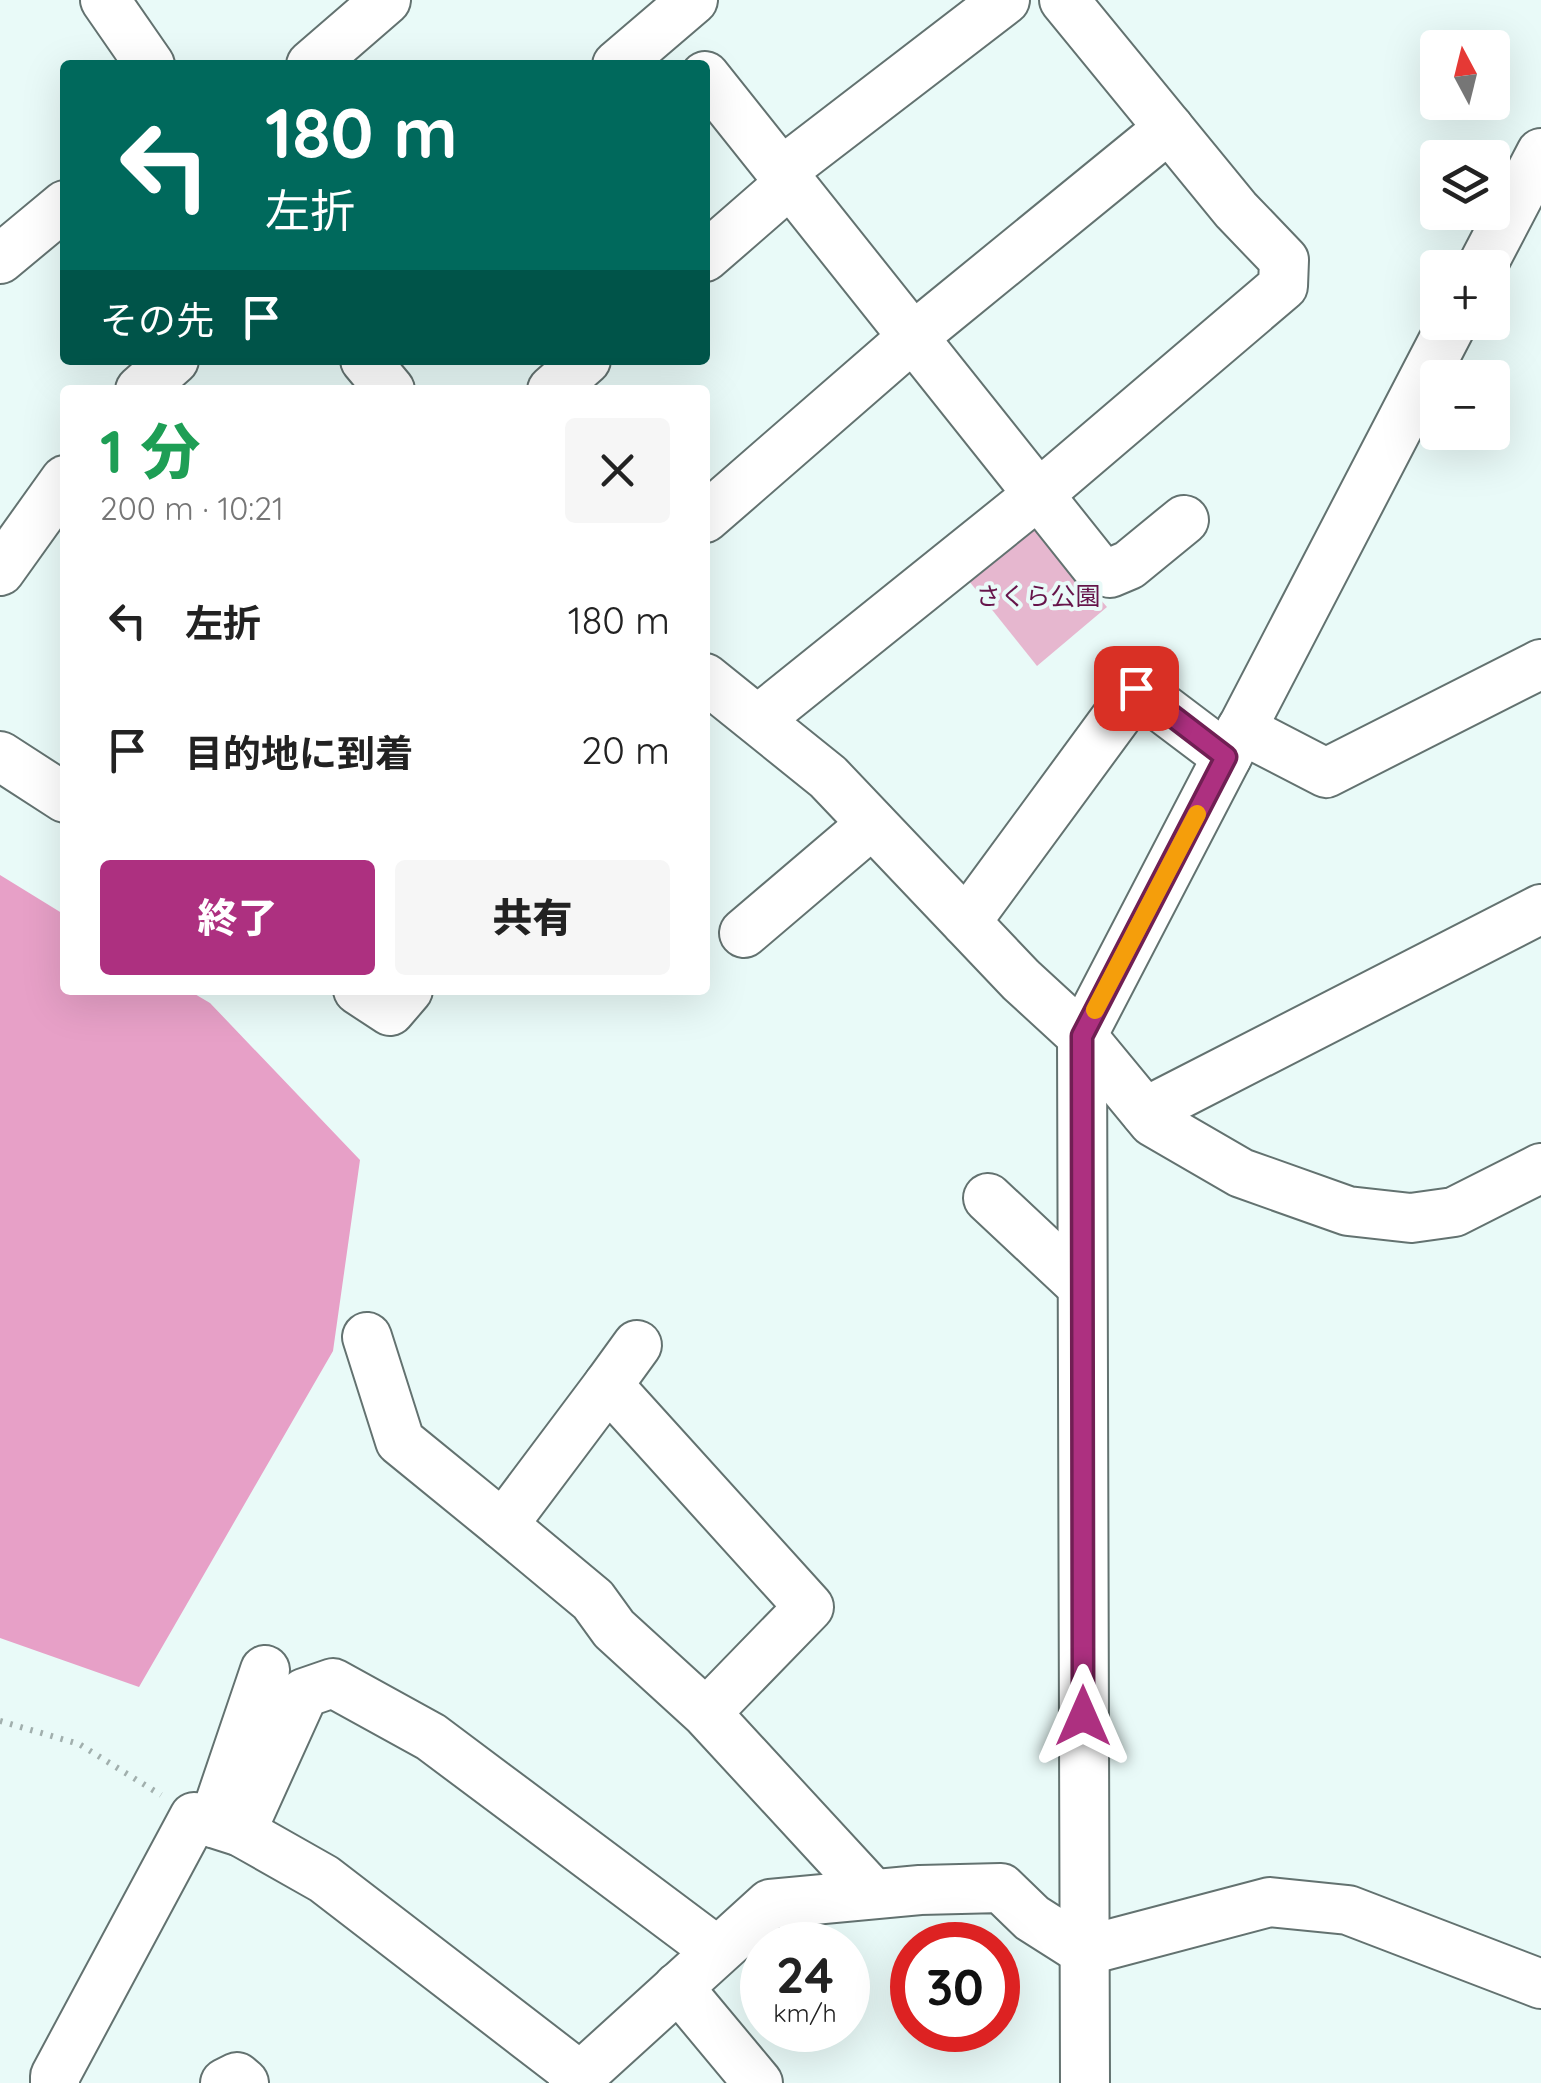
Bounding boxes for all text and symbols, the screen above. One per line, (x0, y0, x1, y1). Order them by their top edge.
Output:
north arrow (1420, 30, 1510, 120)
map controls (1420, 30, 1510, 450)
text: 180 m (265, 88, 458, 176)
icon: left (100, 100, 230, 230)
button: layers (1420, 140, 1510, 230)
text: 左折 (265, 182, 355, 238)
button: + (1420, 250, 1510, 340)
icon: arrive (234, 290, 289, 345)
text: その先 (100, 296, 214, 344)
button: − (1420, 360, 1510, 450)
text: 1 分 (100, 413, 200, 488)
button: close (565, 418, 670, 523)
text: 200 m · 10:21 (100, 488, 284, 528)
park label: さくら公園 (975, 580, 1101, 611)
icon: left (100, 593, 155, 648)
text: 180 m (568, 596, 670, 644)
text: 左折 (185, 599, 261, 647)
pin (1094, 646, 1179, 731)
icon: arrive (1109, 661, 1164, 716)
icon: arrive (100, 723, 155, 778)
text: 20 m (581, 726, 670, 774)
text: 目的地に到着 (185, 729, 413, 777)
button: 終了 (100, 860, 375, 975)
button: 共有 (395, 860, 670, 975)
position arrow (1031, 1664, 1135, 1768)
speed limit sign: 30 (890, 1922, 1020, 2052)
text: 24 (776, 1943, 834, 2006)
text: km/h (773, 1997, 837, 2028)

